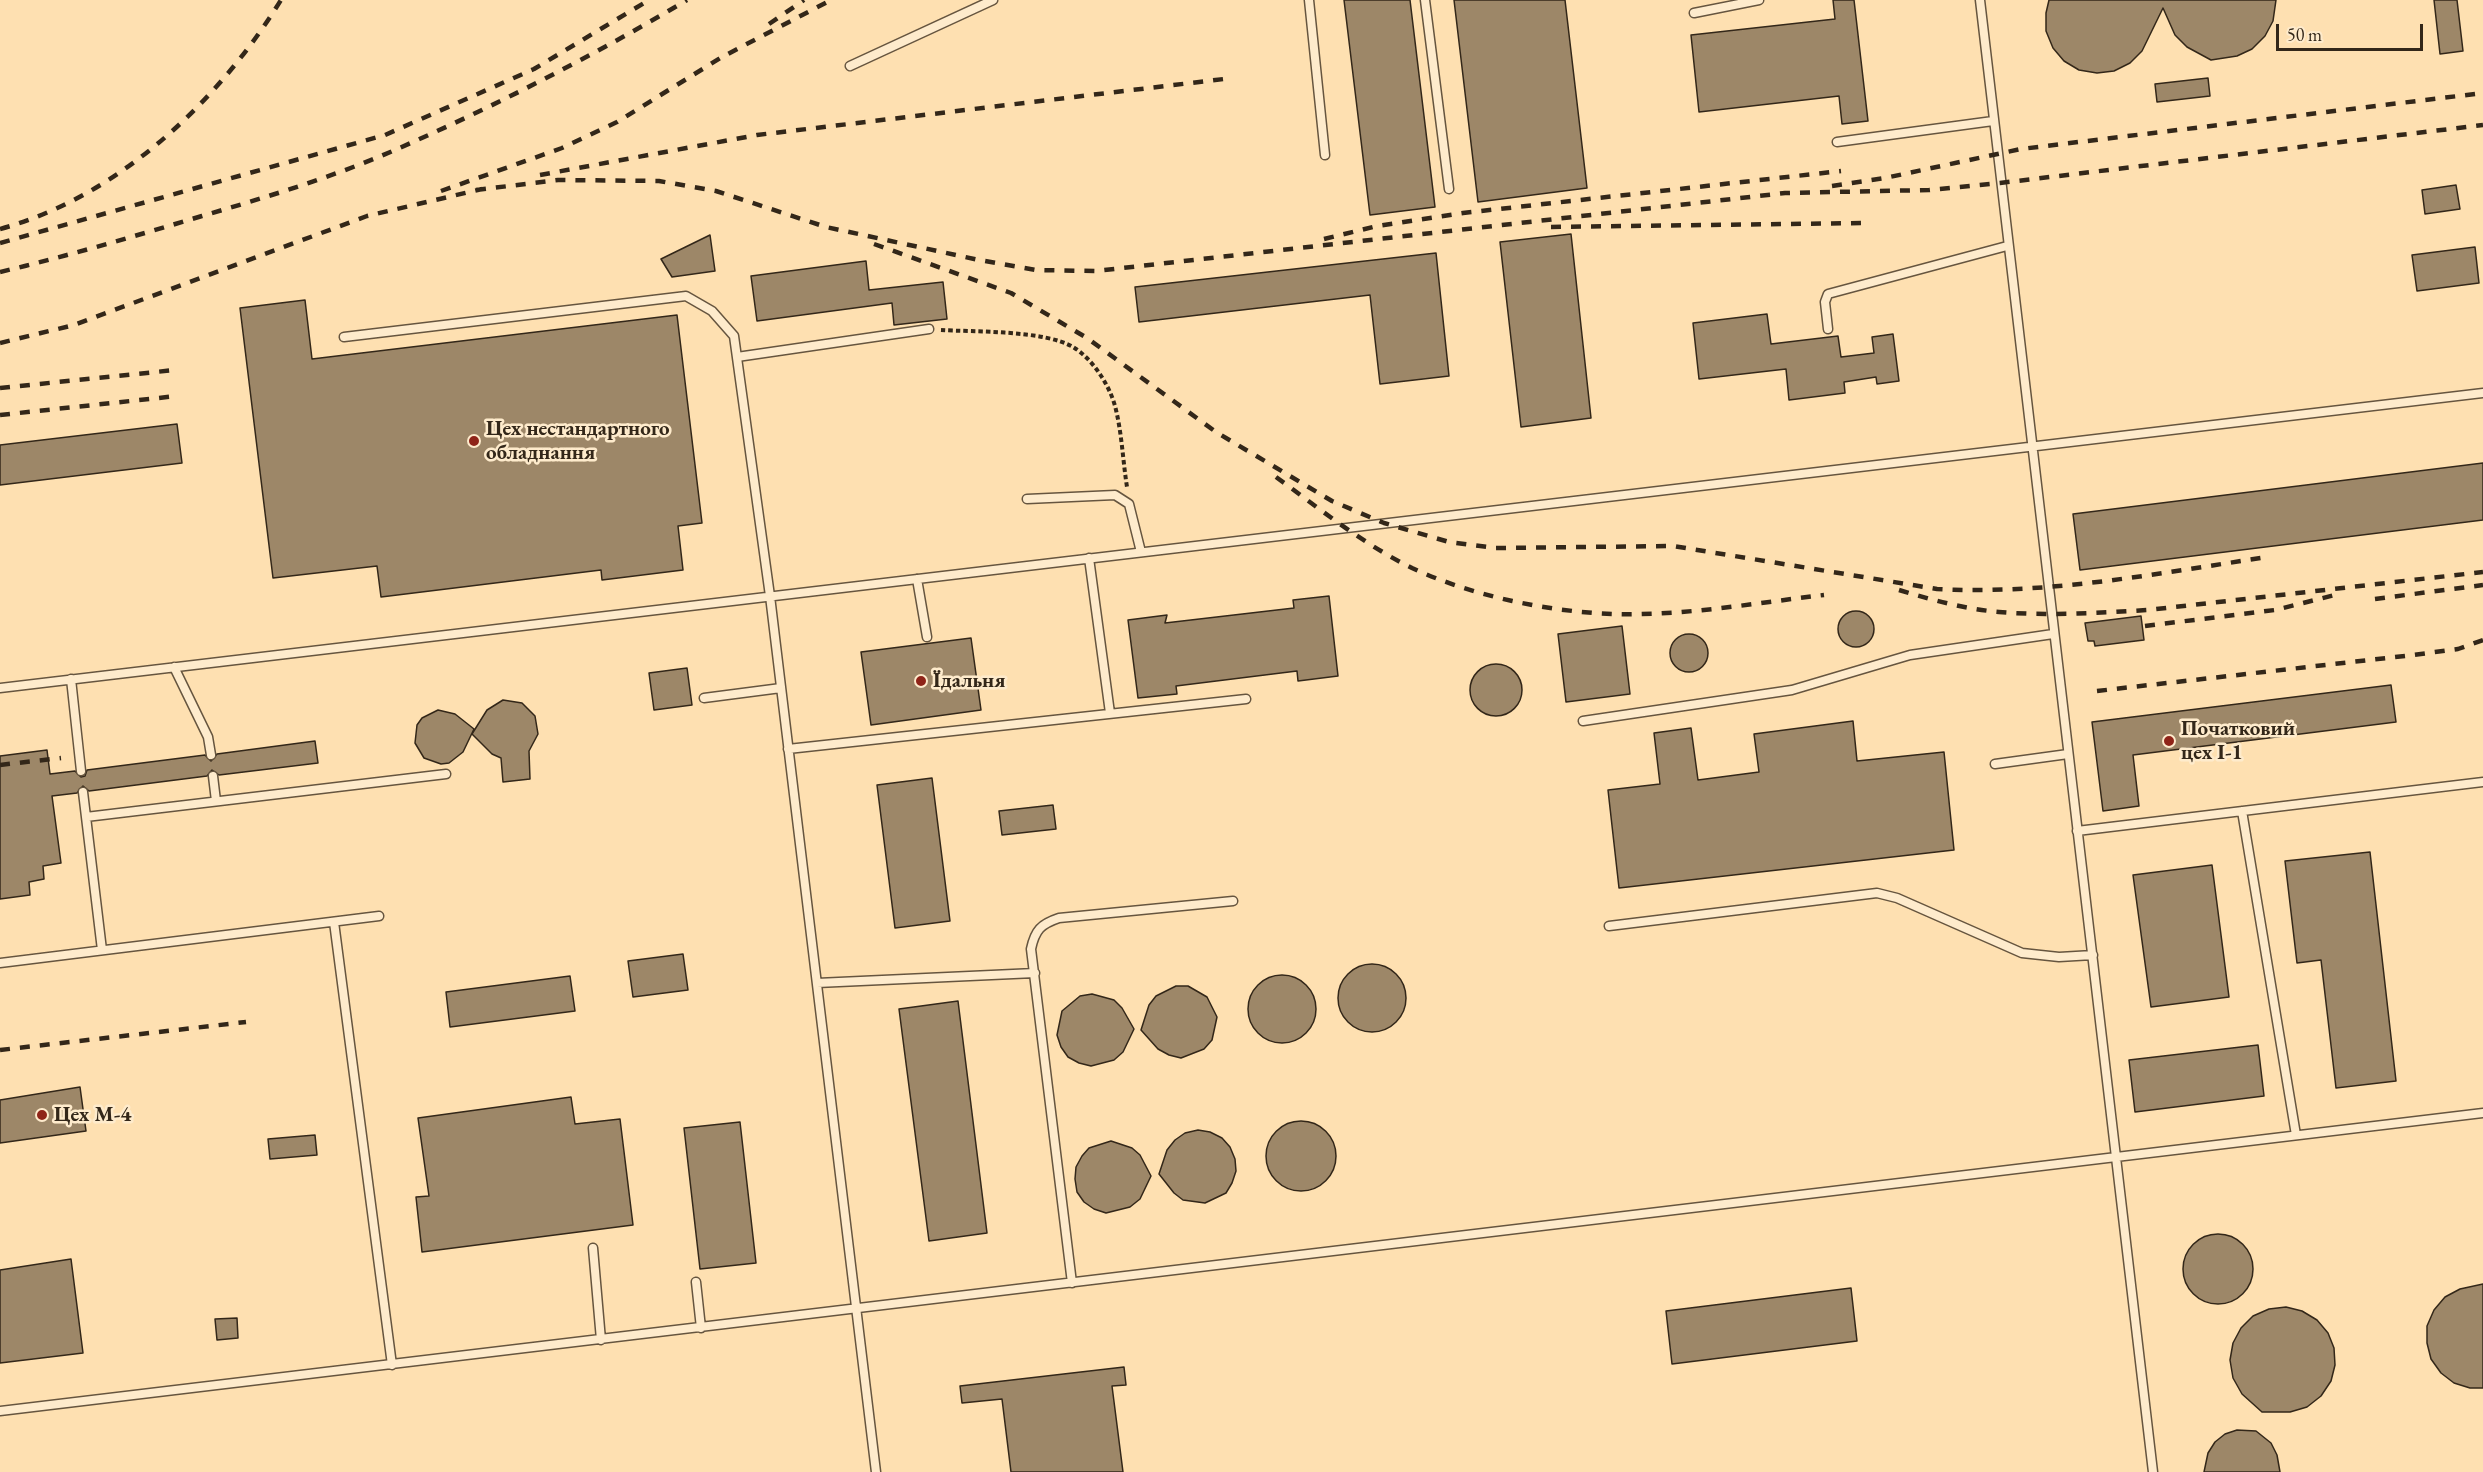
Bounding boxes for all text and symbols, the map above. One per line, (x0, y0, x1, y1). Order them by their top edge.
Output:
scale bar (2279, 12, 2426, 50)
text: 50 m (2287, 23, 2322, 46)
place label: Цех нестандартного обладнання (486, 416, 670, 466)
marker: Цех нестандартного обладнання (467, 434, 481, 448)
place label: Їдальня (933, 668, 1005, 694)
marker: Їдальня (914, 674, 928, 688)
place label: Початковий цех І-1 (2181, 716, 2295, 766)
marker: Початковий цех І-1 (2162, 734, 2176, 748)
place label: Цех М-4 (54, 1102, 131, 1128)
marker: Цех М-4 (35, 1108, 49, 1122)

